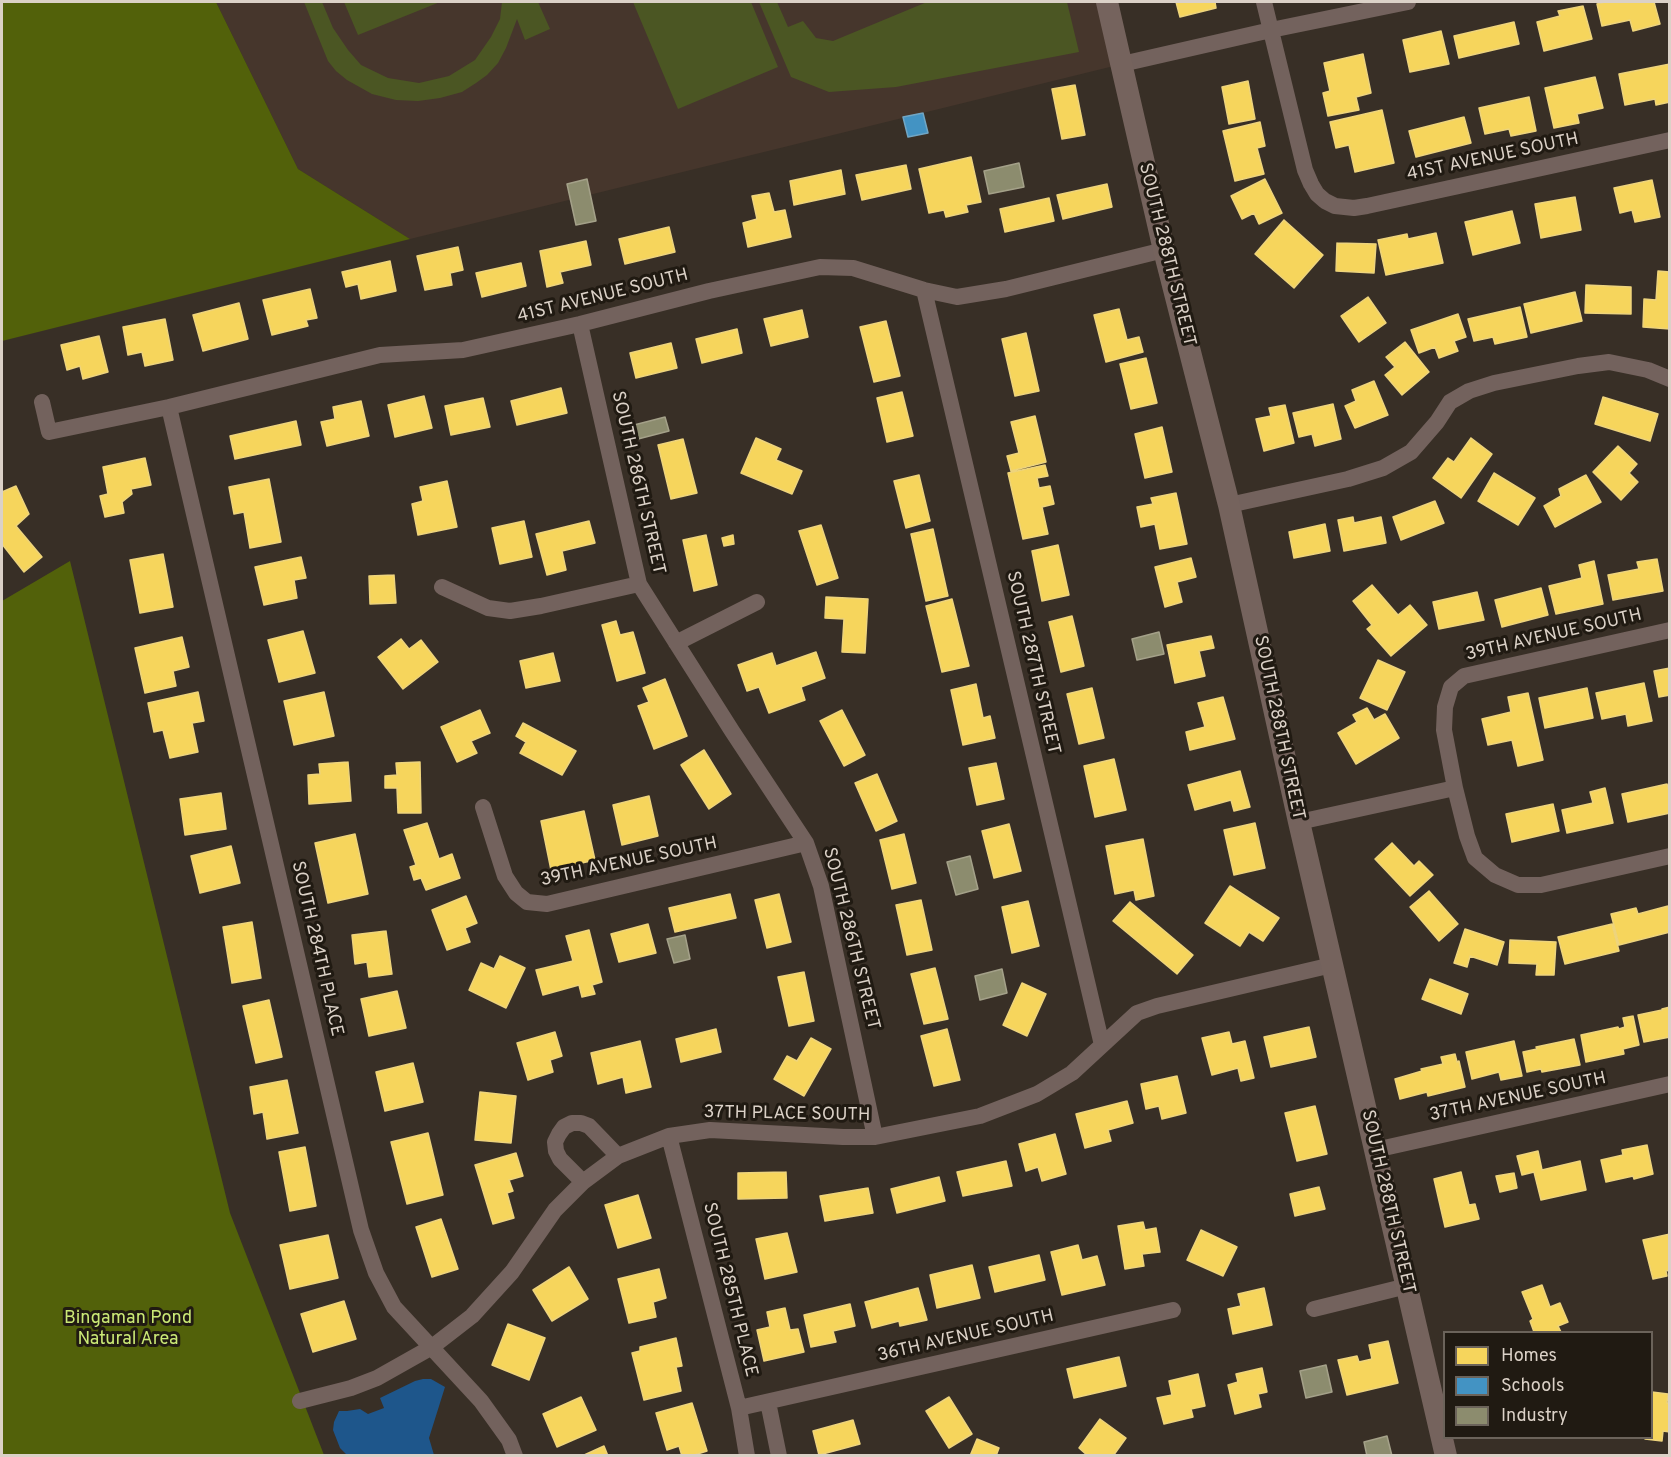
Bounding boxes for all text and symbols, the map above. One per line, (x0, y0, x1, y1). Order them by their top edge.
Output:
street label: 41ST AVENUE SOUTH (1405, 129, 1581, 187)
street label: SOUTH 288TH STREET (1133, 161, 1199, 349)
street label: 41ST AVENUE SOUTH (515, 265, 691, 329)
street label: SOUTH 286TH STREET (605, 389, 669, 577)
street label: SOUTH 287TH STREET (1000, 569, 1064, 757)
street label: 39TH AVENUE SOUTH (1464, 605, 1644, 667)
street label: SOUTH 288TH STREET (1248, 634, 1308, 822)
street label: 39TH AVENUE SOUTH (539, 834, 719, 892)
street label: SOUTH 286TH STREET (817, 845, 883, 1033)
street label: SOUTH 284TH PLACE (285, 859, 347, 1039)
street label: 37TH AVENUE SOUTH (1428, 1069, 1608, 1127)
street label: 37TH PLACE SOUTH (703, 1103, 871, 1127)
street label: SOUTH 288TH STREET (1355, 1108, 1419, 1296)
street label: SOUTH 285TH PLACE (697, 1200, 761, 1380)
street label: 36TH AVENUE SOUTH (876, 1306, 1056, 1368)
park label: Bingaman Pond Natural Area (64, 1308, 192, 1350)
legend (1443, 1331, 1653, 1439)
text: Homes (1501, 1345, 1557, 1368)
text: Schools (1501, 1375, 1564, 1398)
text: Industry (1501, 1405, 1568, 1428)

